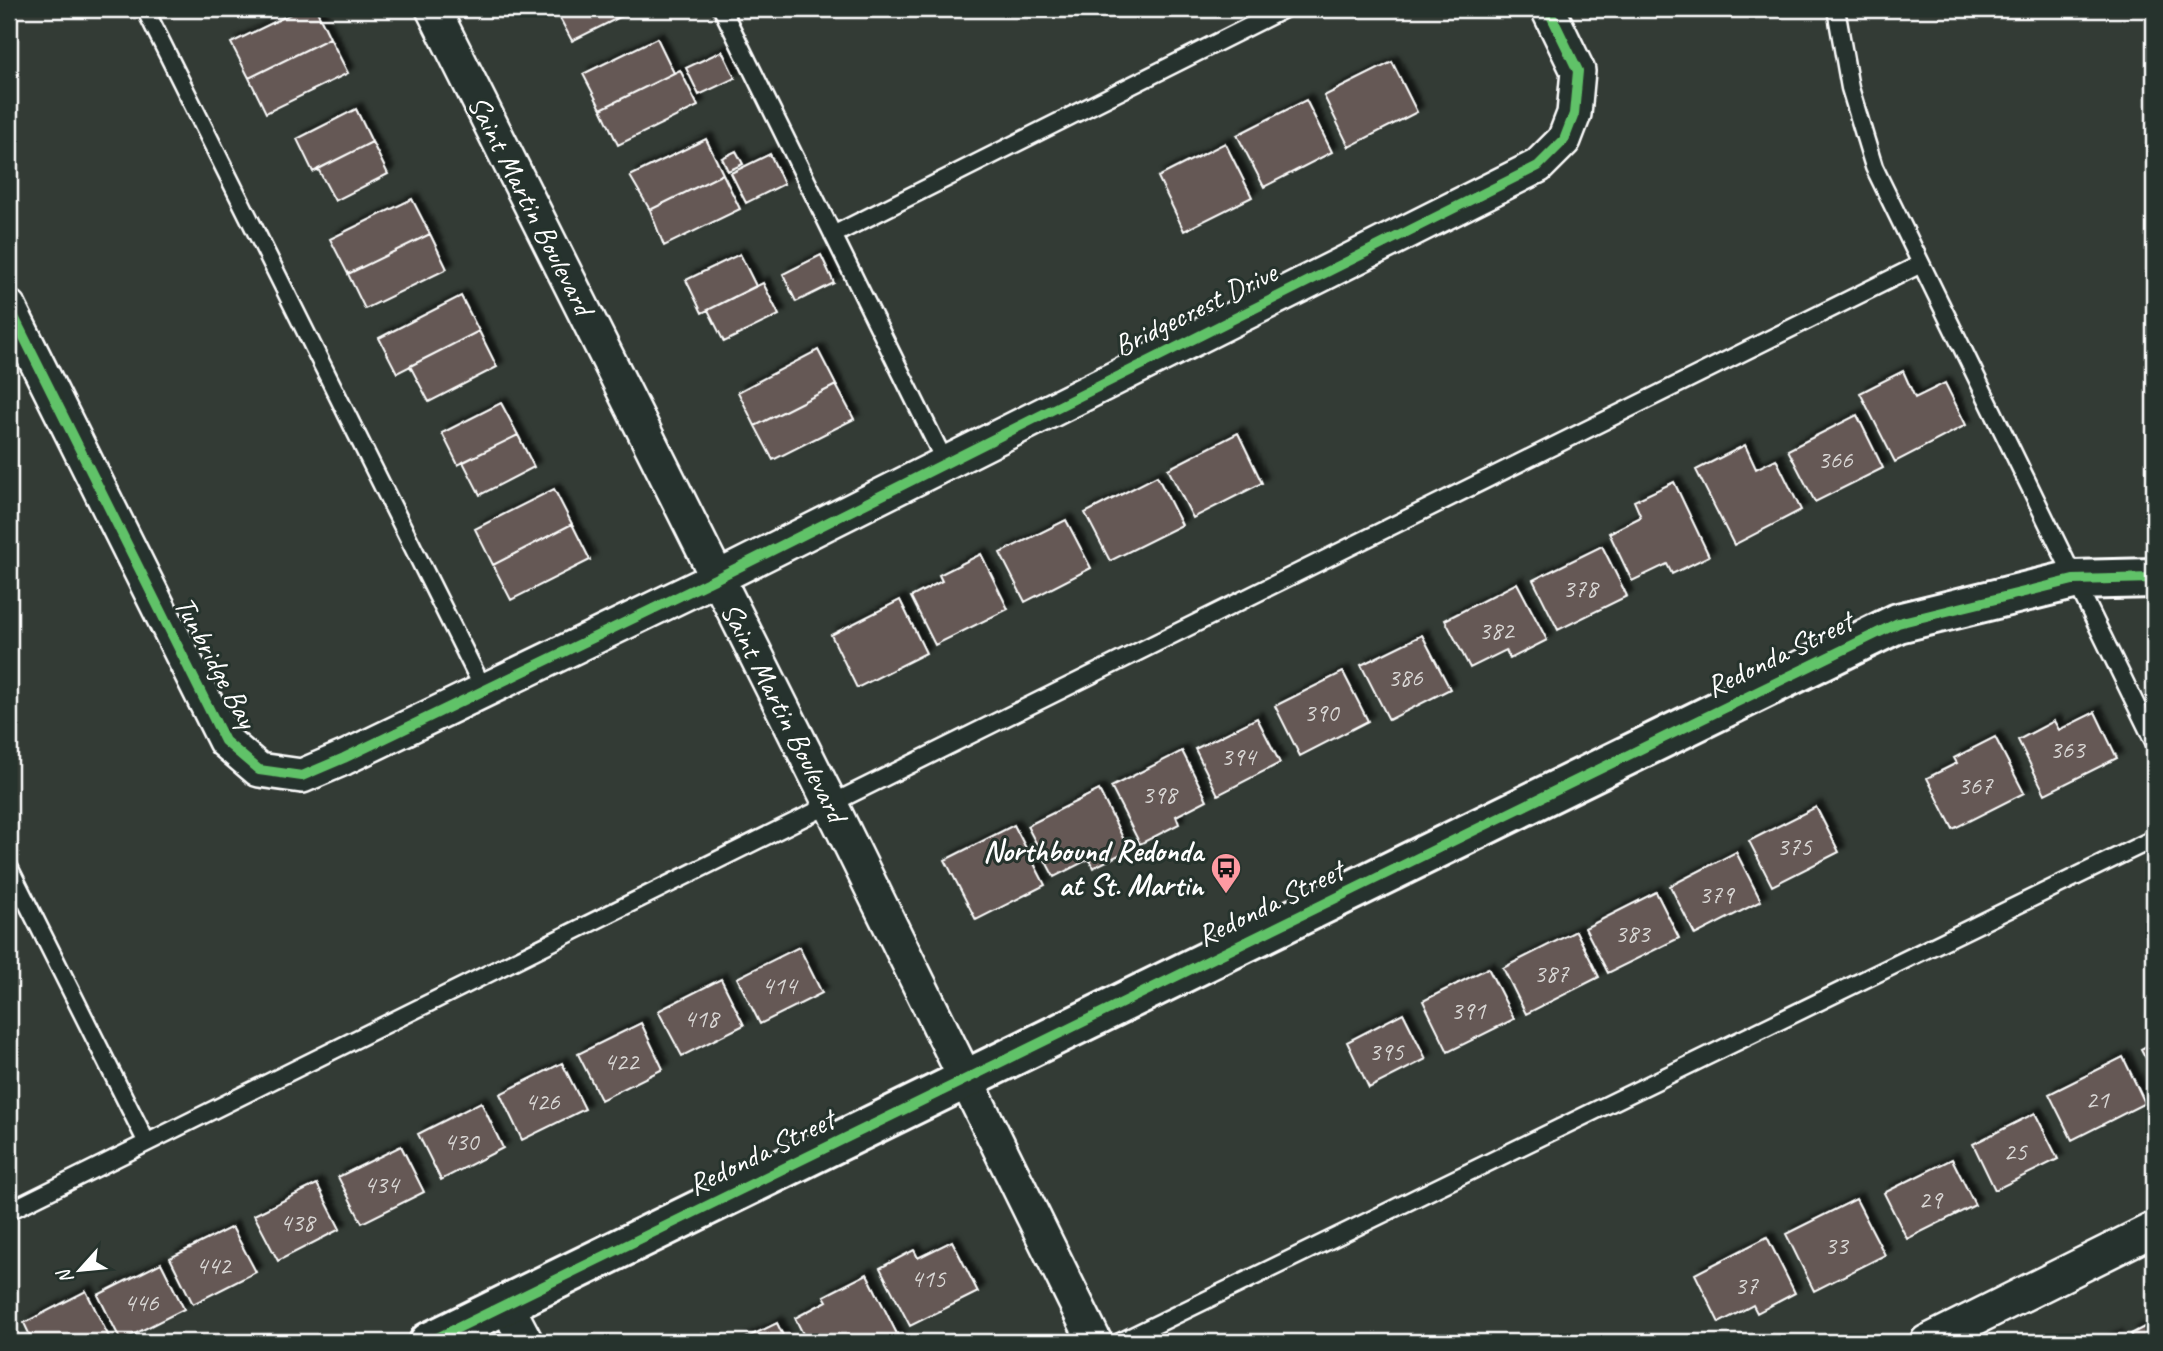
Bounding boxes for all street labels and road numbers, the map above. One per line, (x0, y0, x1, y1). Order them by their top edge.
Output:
street label: Saint Martin Boulevard (459, 89, 605, 325)
street label: Bridgecrest Drive (1107, 252, 1285, 365)
street label: Tunbridge Bay (166, 590, 268, 737)
street label: Saint Martin Boulevard (712, 596, 858, 832)
street label: Redonda Street (1700, 600, 1862, 706)
street label: Redonda Street (1191, 849, 1353, 955)
street label: Redonda Street (682, 1098, 844, 1204)

